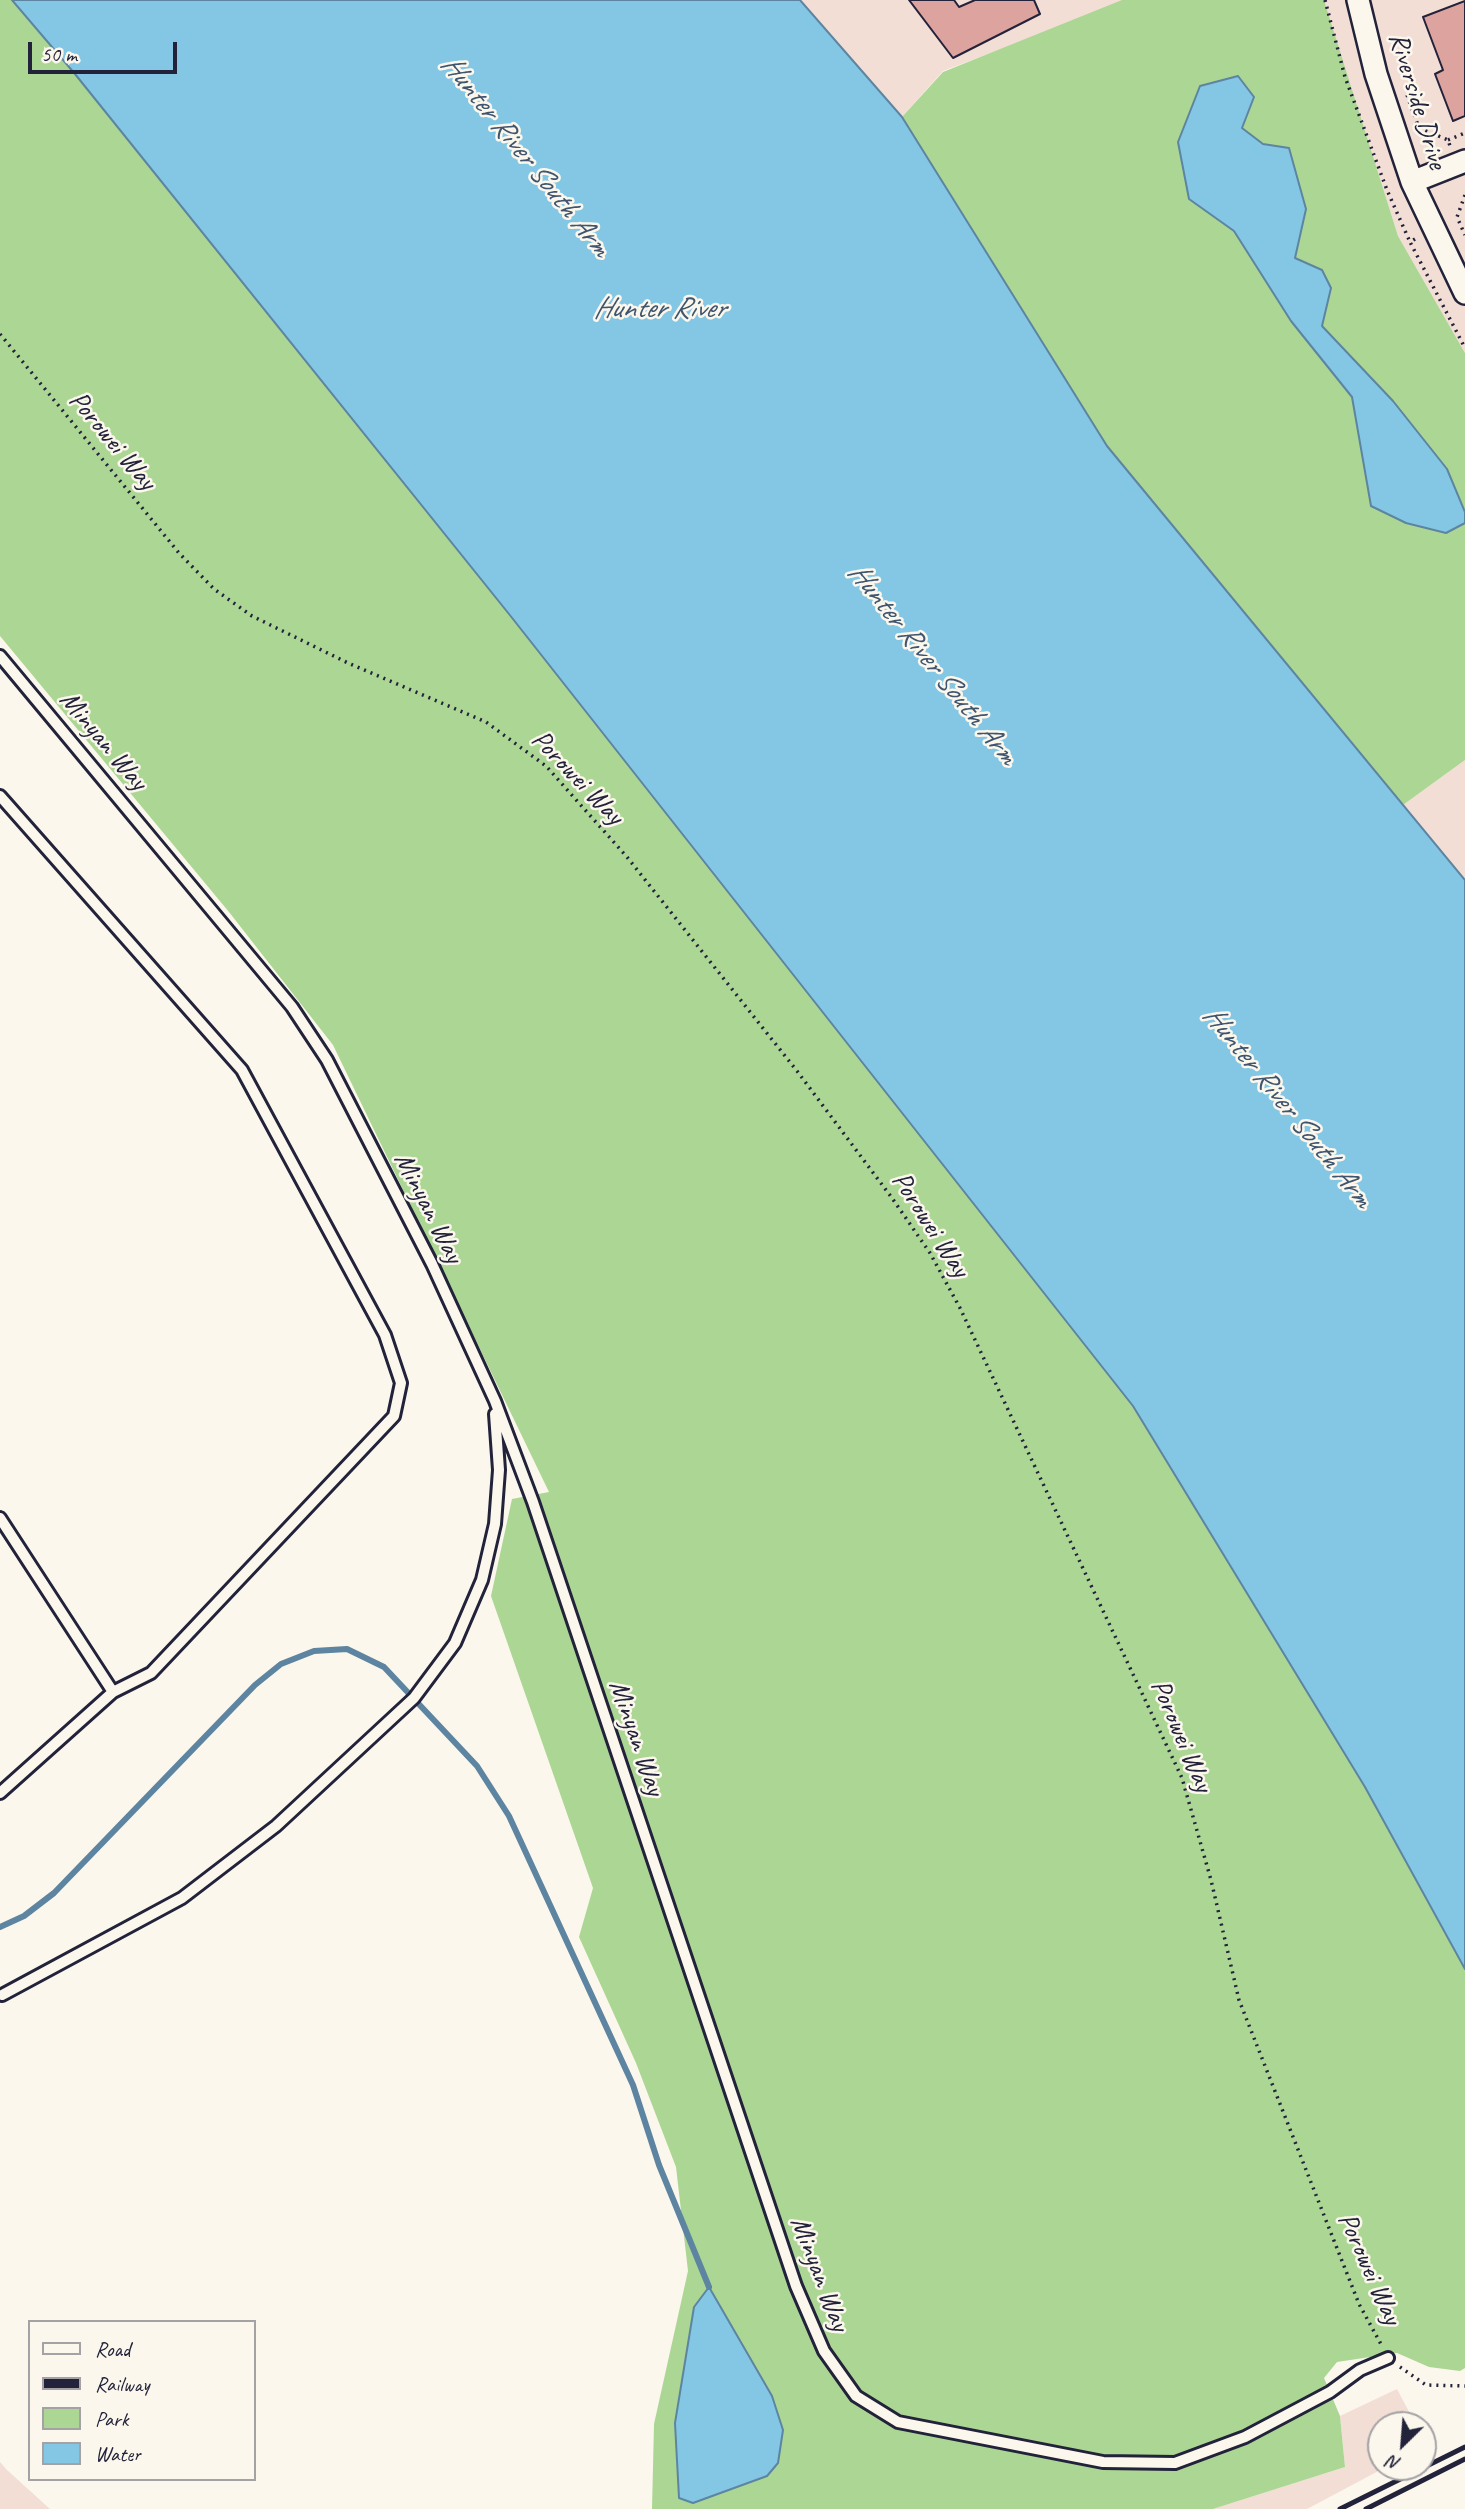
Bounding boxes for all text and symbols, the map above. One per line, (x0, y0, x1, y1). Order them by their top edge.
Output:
scale bar (32, 28, 180, 72)
street label: Riverside Drive (1380, 29, 1454, 173)
text: 50 m (41, 41, 77, 67)
water label: Hunter River South Arm (432, 48, 618, 264)
water label: Hunter River (593, 291, 725, 327)
street label: Porowei Way (61, 385, 163, 497)
water label: Hunter River South Arm (839, 556, 1025, 772)
street label: Minyan Way (52, 684, 154, 798)
street label: Porowei Way (524, 724, 630, 832)
water label: Hunter River South Arm (1194, 999, 1380, 1215)
street label: Minyan Way (386, 1147, 470, 1269)
street label: Porowei Way (884, 1166, 976, 1284)
street label: Porowei Way (1142, 1675, 1220, 1797)
street label: Minyan Way (601, 1676, 671, 1800)
street label: Porowei Way (1329, 2208, 1409, 2330)
street label: Minyan Way (782, 2212, 856, 2336)
legend (28, 2320, 256, 2481)
text: Road (95, 2336, 130, 2362)
text: Railway (95, 2371, 149, 2397)
text: Park (95, 2406, 128, 2432)
north arrow (1367, 2411, 1437, 2481)
text: Water (95, 2441, 141, 2467)
text: N (1384, 2450, 1404, 2477)

